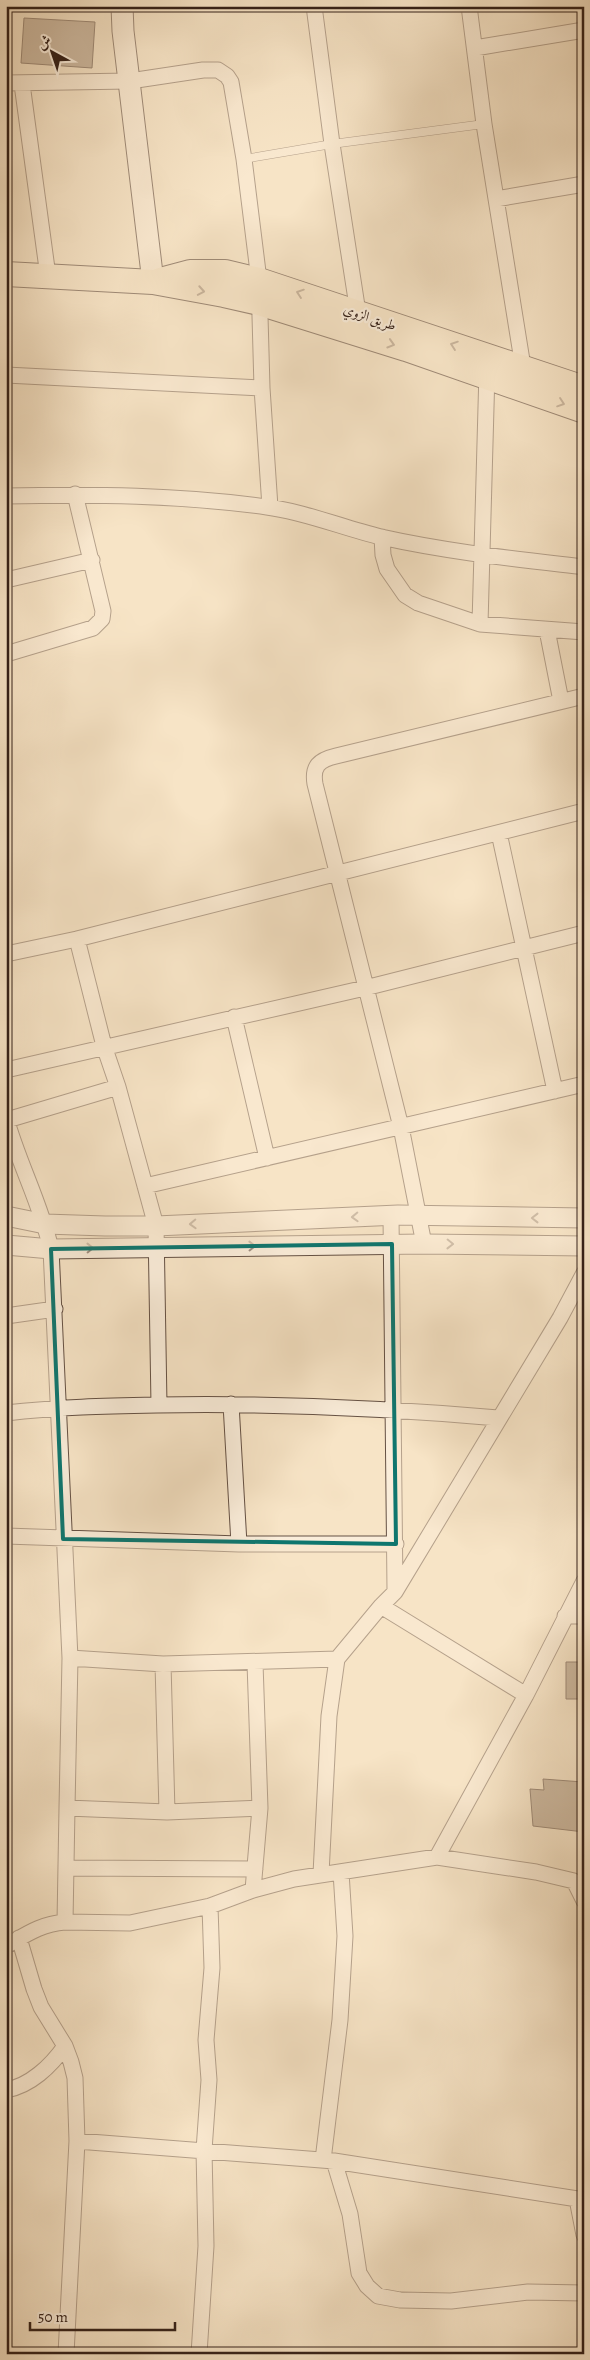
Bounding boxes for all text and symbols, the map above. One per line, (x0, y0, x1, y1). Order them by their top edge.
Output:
north arrow (28, 28, 78, 78)
text: ش (33, 31, 55, 54)
one-way arrow (196, 285, 205, 295)
one-way arrow (297, 289, 305, 299)
street label: طريق الزوي (340, 300, 399, 337)
one-way arrow (386, 339, 394, 349)
one-way arrow (451, 341, 459, 351)
one-way arrow (556, 397, 564, 407)
one-way arrow (351, 1212, 359, 1223)
one-way arrow (531, 1213, 538, 1223)
one-way arrow (189, 1219, 197, 1230)
one-way arrow (446, 1239, 454, 1249)
one-way arrow (249, 1241, 257, 1251)
one-way arrow (86, 1243, 94, 1253)
scale bar (30, 2300, 175, 2332)
text: 50 m (38, 2307, 68, 2327)

